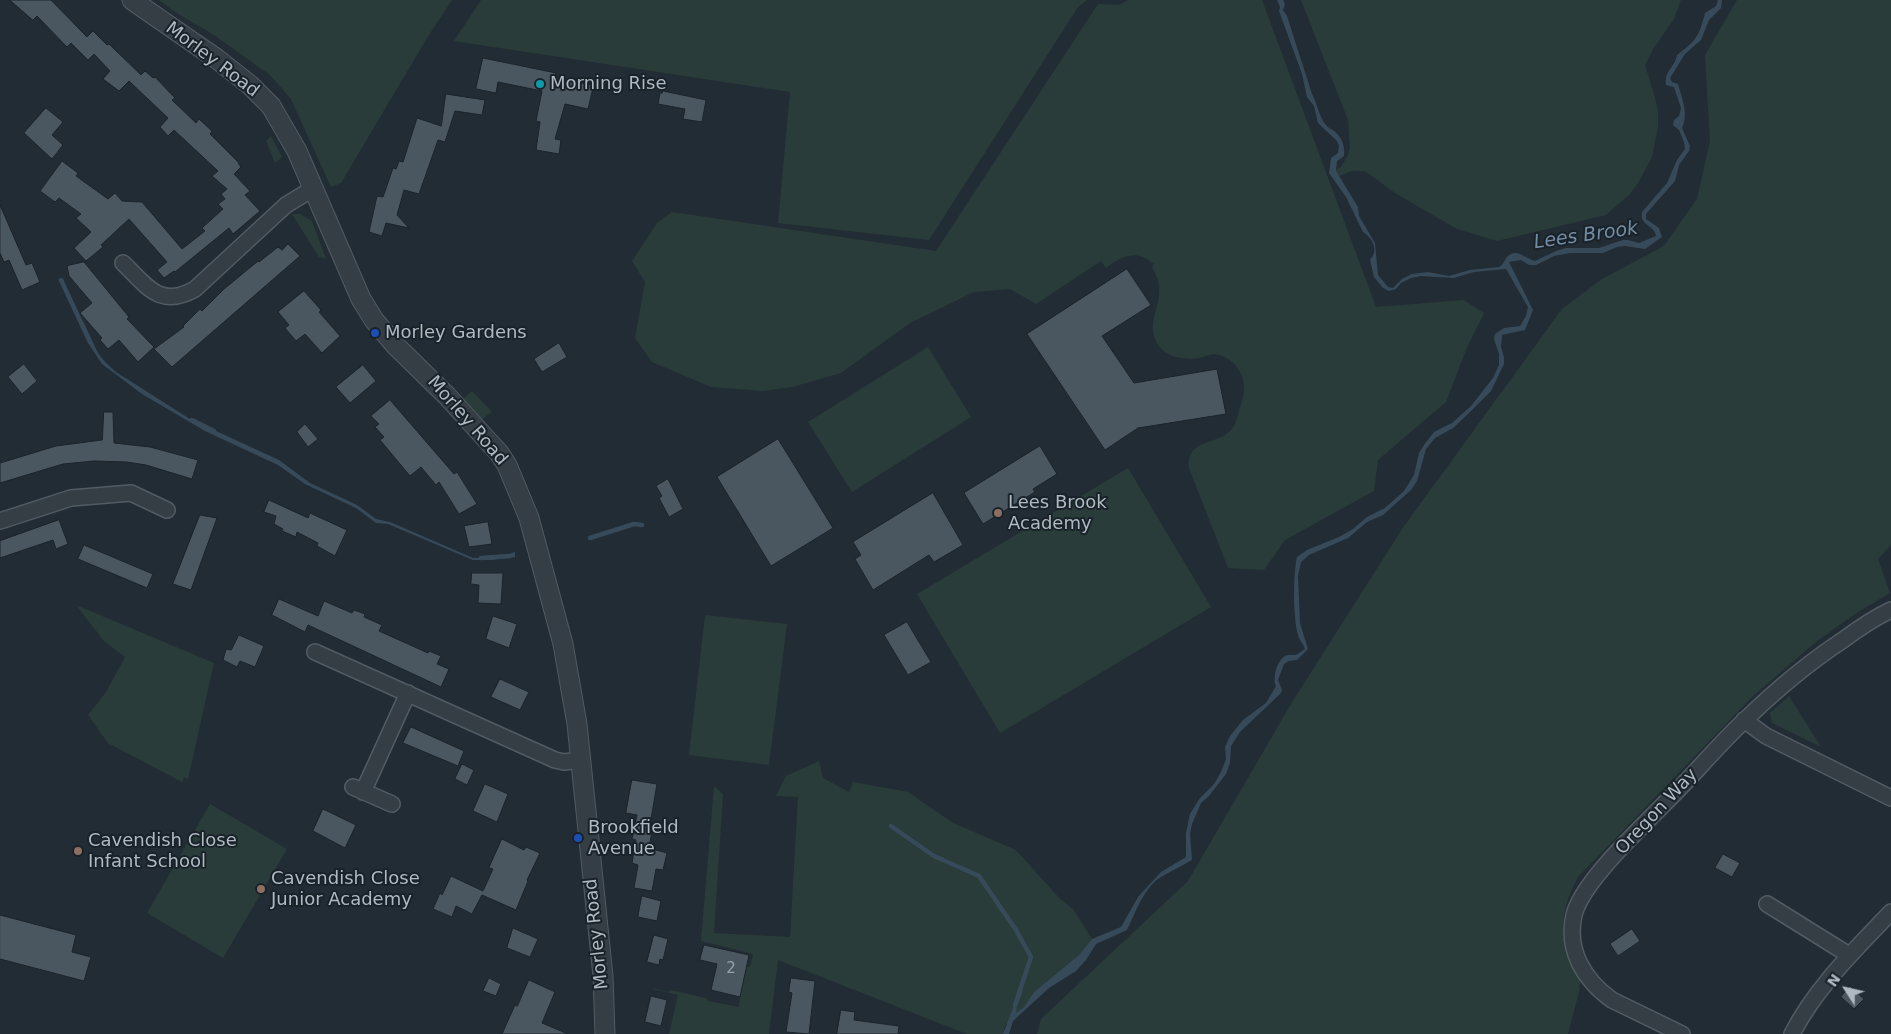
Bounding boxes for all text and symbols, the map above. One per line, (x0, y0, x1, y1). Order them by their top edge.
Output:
street label: Morley Road (161, 18, 263, 102)
place label: Morning Rise (550, 73, 667, 95)
marker: Morning Rise (534, 78, 546, 90)
water label: Lees Brook (1532, 217, 1640, 255)
place label: Morley Gardens (385, 322, 527, 344)
marker: Morley Gardens (369, 327, 381, 339)
street label: Morley Road (422, 372, 512, 470)
place label: Lees Brook Academy (1008, 492, 1107, 534)
marker: Lees Brook Academy (992, 507, 1004, 519)
street label: Oregon Way (1612, 764, 1702, 860)
place label: Brookfield Avenue (588, 817, 679, 860)
place label: Cavendish Close Infant School (88, 830, 237, 872)
marker: Brookfield Avenue (572, 832, 584, 844)
marker: Cavendish Close Infant School (72, 845, 84, 857)
place label: Cavendish Close Junior Academy (271, 868, 420, 911)
street label: Morley Road (580, 877, 614, 991)
marker: Cavendish Close Junior Academy (255, 883, 267, 895)
house number: 2 (726, 960, 736, 978)
north arrow (1821, 964, 1871, 1014)
text: N (1824, 971, 1844, 990)

